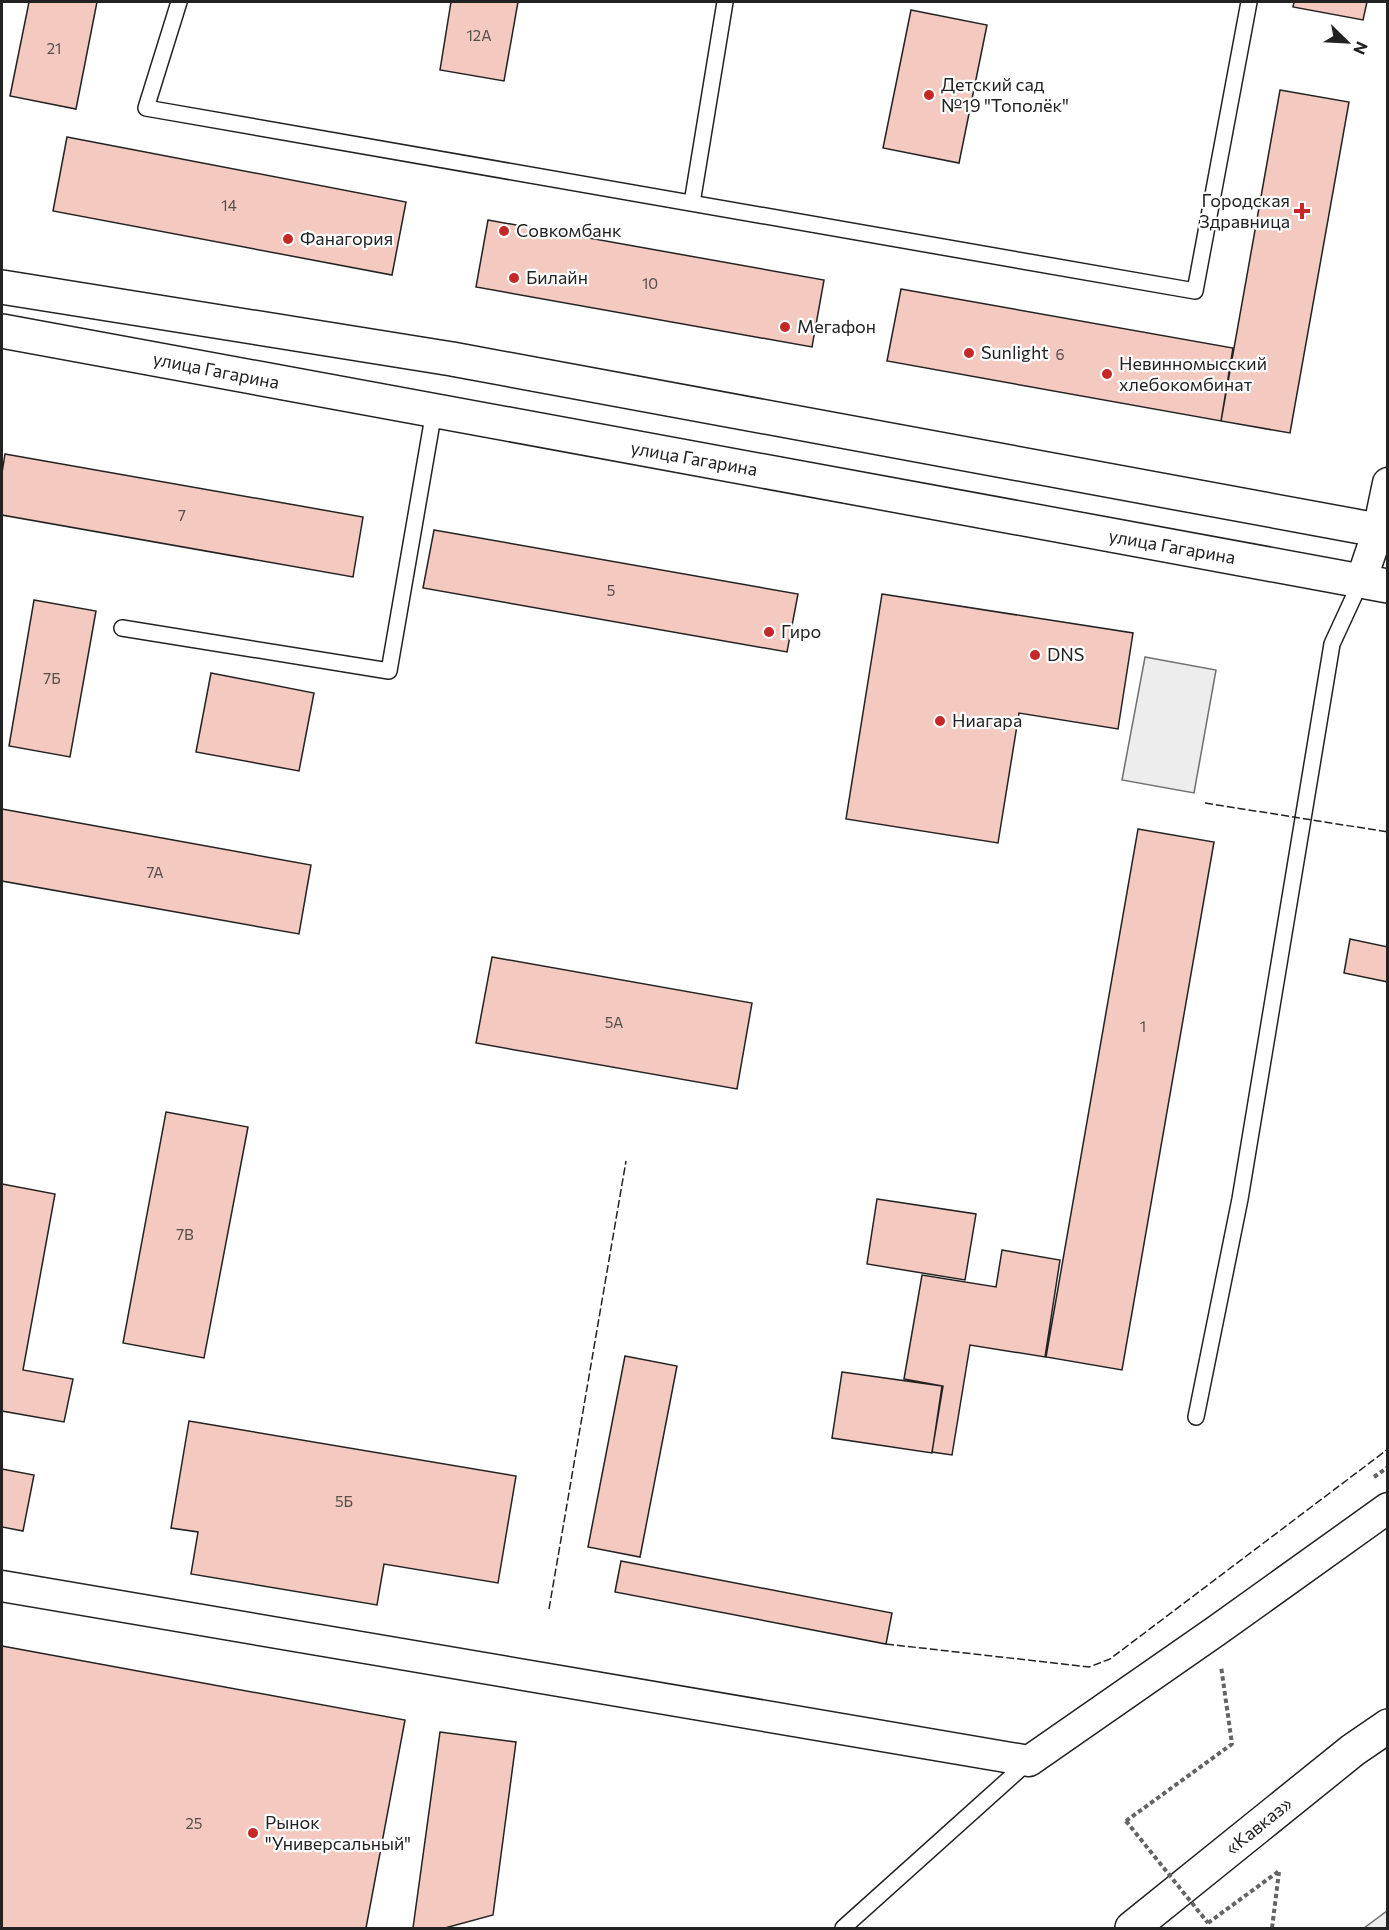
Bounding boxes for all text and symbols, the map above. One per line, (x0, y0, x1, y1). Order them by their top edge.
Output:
north arrow (1317, 12, 1377, 72)
house number: 12А (466, 26, 492, 44)
house number: 21 (47, 39, 61, 57)
text: N (1350, 39, 1372, 58)
place label: Детский сад №19 "Тополёк" (941, 73, 1069, 116)
marker: Детский сад №19 "Тополёк" (922, 88, 936, 102)
place label: Городская Здравница (1199, 189, 1290, 232)
house number: 14 (221, 196, 237, 214)
marker: Городская Здравница (1295, 204, 1309, 218)
place label: Совкомбанк (516, 219, 622, 241)
marker: Совкомбанк (497, 224, 511, 238)
place label: Фанагория (300, 227, 393, 249)
marker: Фанагория (281, 232, 295, 246)
place label: Билайн (526, 266, 588, 288)
marker: Билайн (507, 271, 521, 285)
house number: 10 (642, 274, 658, 292)
place label: Мегафон (797, 315, 876, 337)
marker: Мегафон (778, 320, 792, 334)
place label: Sunlight (981, 341, 1049, 363)
house number: 6 (1055, 345, 1065, 363)
marker: Sunlight (962, 346, 976, 360)
street label: улица Гагарина (151, 347, 281, 393)
place label: Невинномысский хлебокомбинат (1119, 352, 1267, 395)
marker: Невинномысский хлебокомбинат (1100, 367, 1114, 381)
street label: улица Гагарина (629, 436, 759, 480)
house number: 7 (178, 506, 186, 524)
street label: улица Гагарина (1107, 524, 1237, 568)
house number: 5 (607, 581, 615, 599)
place label: Гиро (781, 620, 821, 642)
marker: Гиро (762, 625, 776, 639)
place label: DNS (1047, 643, 1084, 665)
marker: DNS (1028, 648, 1042, 662)
house number: 7Б (43, 669, 61, 687)
place label: Ниагара (952, 709, 1022, 731)
marker: Ниагара (933, 714, 947, 728)
house number: 7А (146, 863, 164, 881)
house number: 5А (605, 1013, 623, 1031)
house number: 1 (1140, 1017, 1146, 1035)
house number: 7В (176, 1225, 194, 1243)
house number: 5Б (335, 1492, 353, 1510)
street label: «Кавказ» (1221, 1792, 1296, 1859)
place label: Рынок "Универсальный" (265, 1811, 411, 1854)
house number: 25 (186, 1814, 202, 1832)
marker: Рынок "Универсальный" (246, 1826, 260, 1840)

